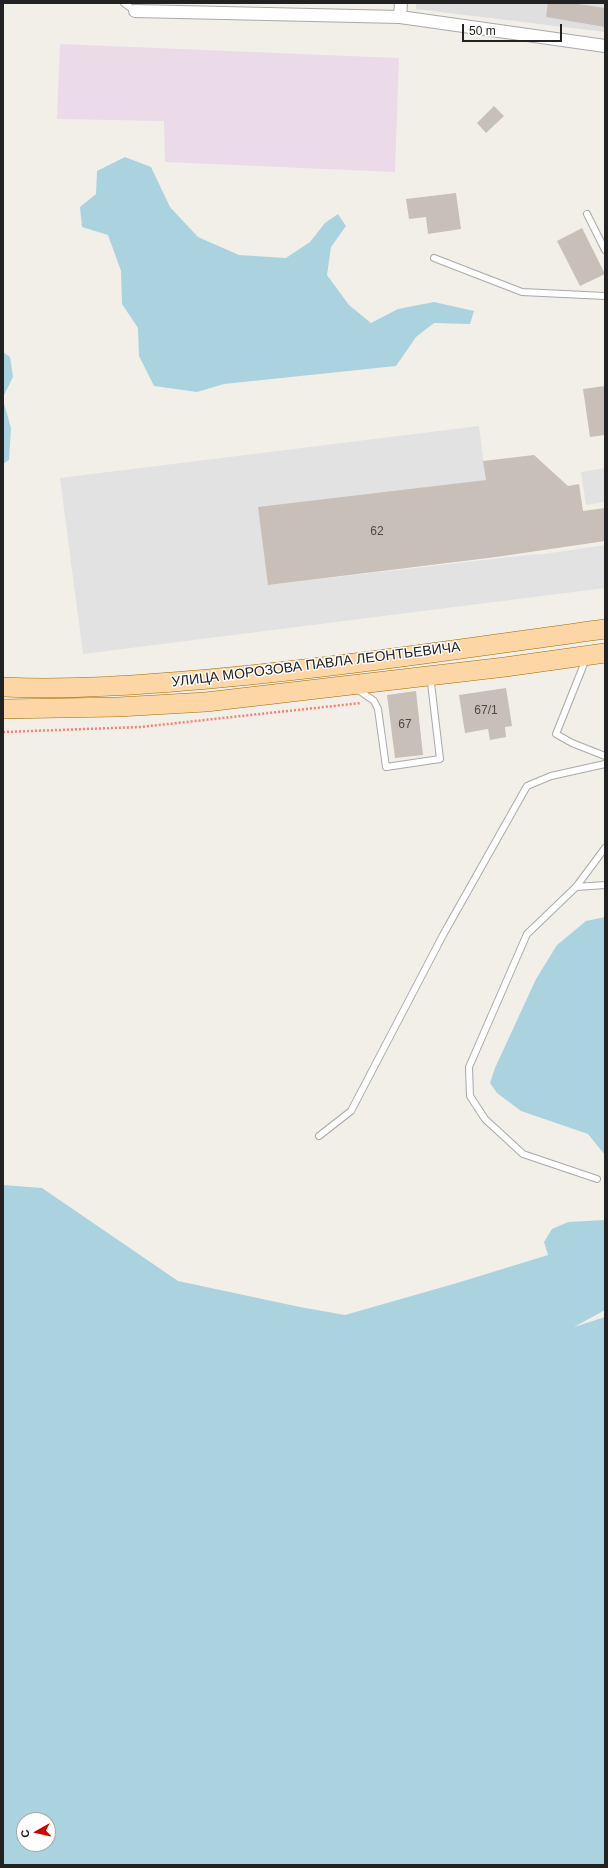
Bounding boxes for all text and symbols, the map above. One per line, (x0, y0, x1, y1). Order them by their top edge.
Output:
scale bar (464, 16, 564, 42)
text: 50 m (469, 24, 496, 38)
house number: 62 (370, 525, 384, 539)
street label: УЛИЦА МОРОЗОВА ПАВЛА ЛЕОНТЬЕВИЧА (171, 639, 461, 691)
house number: 67/1 (474, 704, 498, 718)
house number: 67 (398, 718, 412, 732)
north arrow (16, 1812, 56, 1852)
text: С (19, 1829, 32, 1838)

